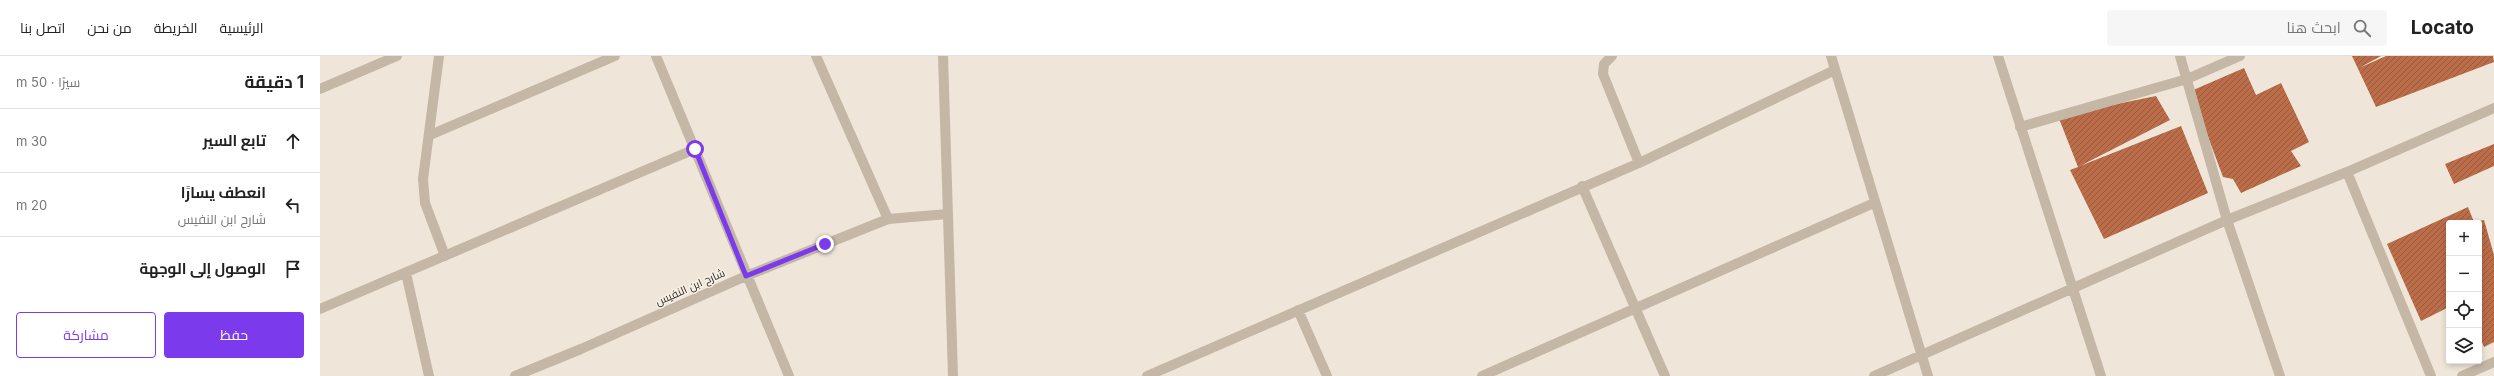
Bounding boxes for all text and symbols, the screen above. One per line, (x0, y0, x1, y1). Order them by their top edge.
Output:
search box (2107, 10, 2387, 46)
text: Locato (2411, 16, 2474, 39)
icon: search (2351, 17, 2373, 39)
text: ابحث هنا (2286, 18, 2341, 37)
text: اتصل بنا (20, 19, 65, 36)
text: من نحن (87, 19, 132, 36)
text: الخريطة (154, 19, 198, 36)
text: الرئيسية (220, 19, 263, 36)
text: 1 دقيقة (245, 72, 304, 92)
text: سيرًا · 50 m (16, 74, 80, 90)
icon: ahead (282, 130, 304, 152)
text: تابع السير (203, 131, 266, 150)
text: 30 m (16, 133, 47, 149)
route start (686, 140, 704, 158)
text: انعطف يسارًا (181, 183, 266, 202)
icon: left (282, 194, 304, 216)
text: 20 m (16, 197, 47, 213)
text: شارح ابن النفيس (178, 211, 266, 227)
map controls (2446, 220, 2482, 364)
button: + (2446, 220, 2482, 256)
route end (816, 235, 834, 253)
button: − (2446, 256, 2482, 292)
icon: arrive (282, 258, 304, 280)
text: الوصول إلى الوجهة (139, 259, 266, 278)
street label: شارح ابن النفيس (653, 265, 727, 309)
button: locate (2446, 292, 2482, 328)
button: مشاركة (16, 312, 156, 358)
button: حفظ (164, 312, 304, 358)
button: layers (2446, 328, 2482, 364)

